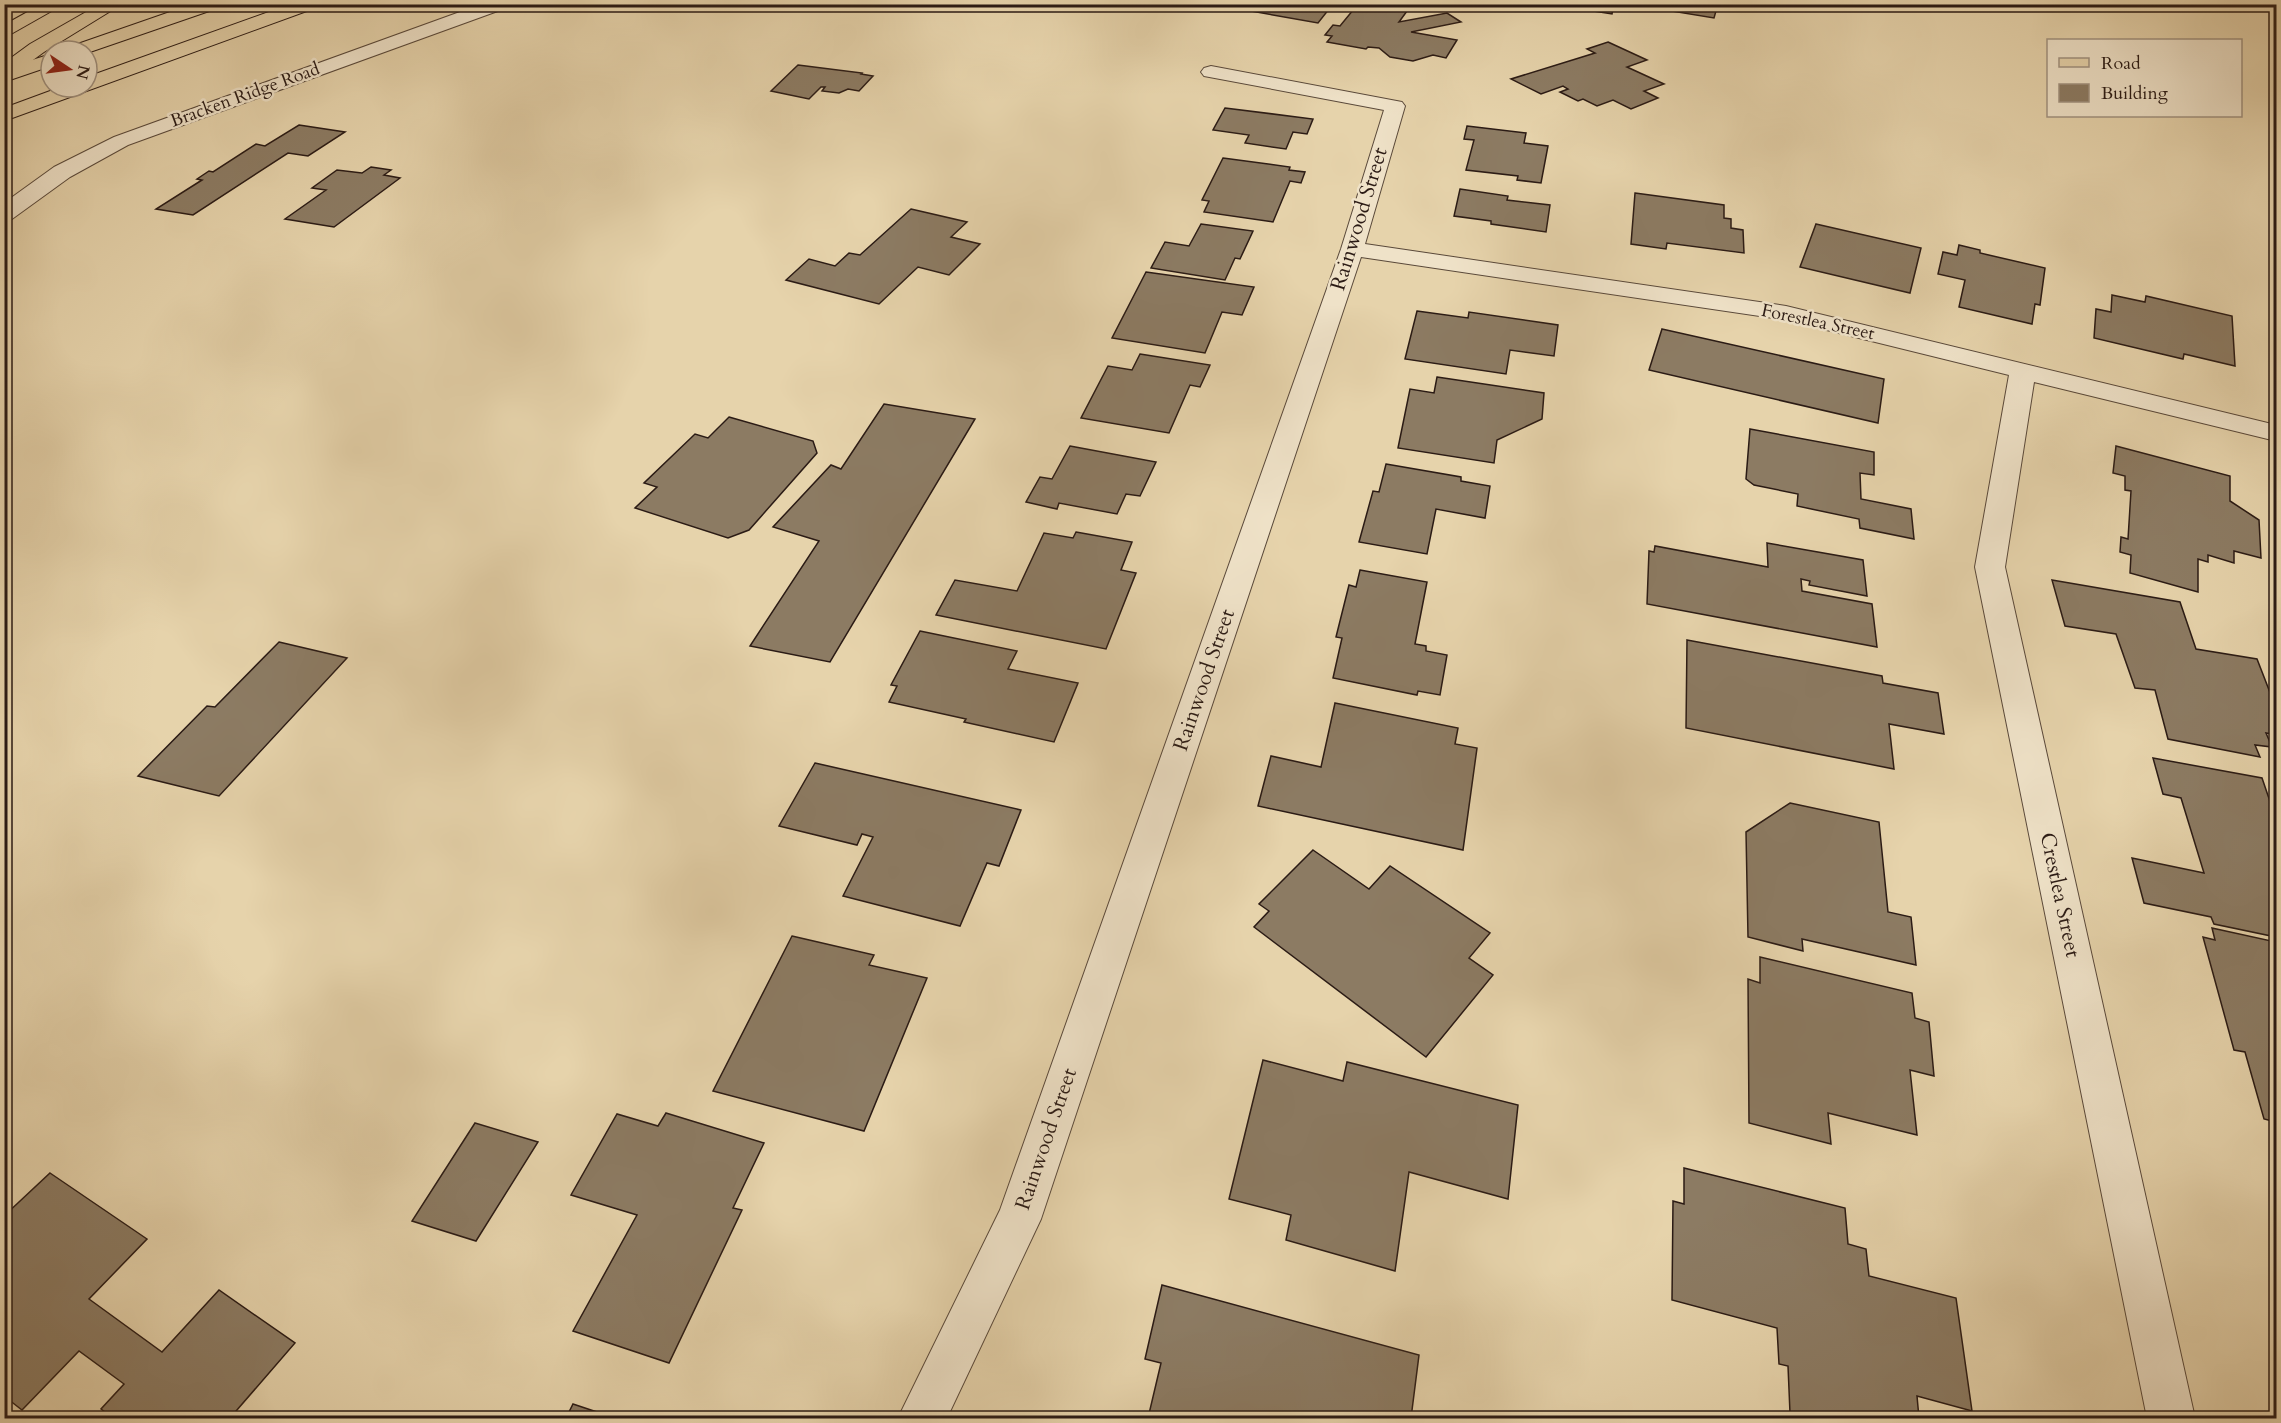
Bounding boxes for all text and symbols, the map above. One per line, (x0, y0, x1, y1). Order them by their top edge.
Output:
north arrow (39, 39, 99, 99)
legend (2047, 39, 2242, 117)
text: Road (2101, 51, 2141, 76)
street label: Bracken Ridge Road (167, 56, 324, 134)
text: N (70, 63, 95, 81)
text: Building (2101, 81, 2169, 106)
street label: Rainwood Street (1323, 143, 1395, 294)
street label: Forestlea Street (1759, 298, 1877, 346)
street label: Rainwood Street (1166, 605, 1242, 755)
street label: Crestlea Street (2033, 830, 2087, 960)
street label: Rainwood Street (1008, 1064, 1084, 1214)

